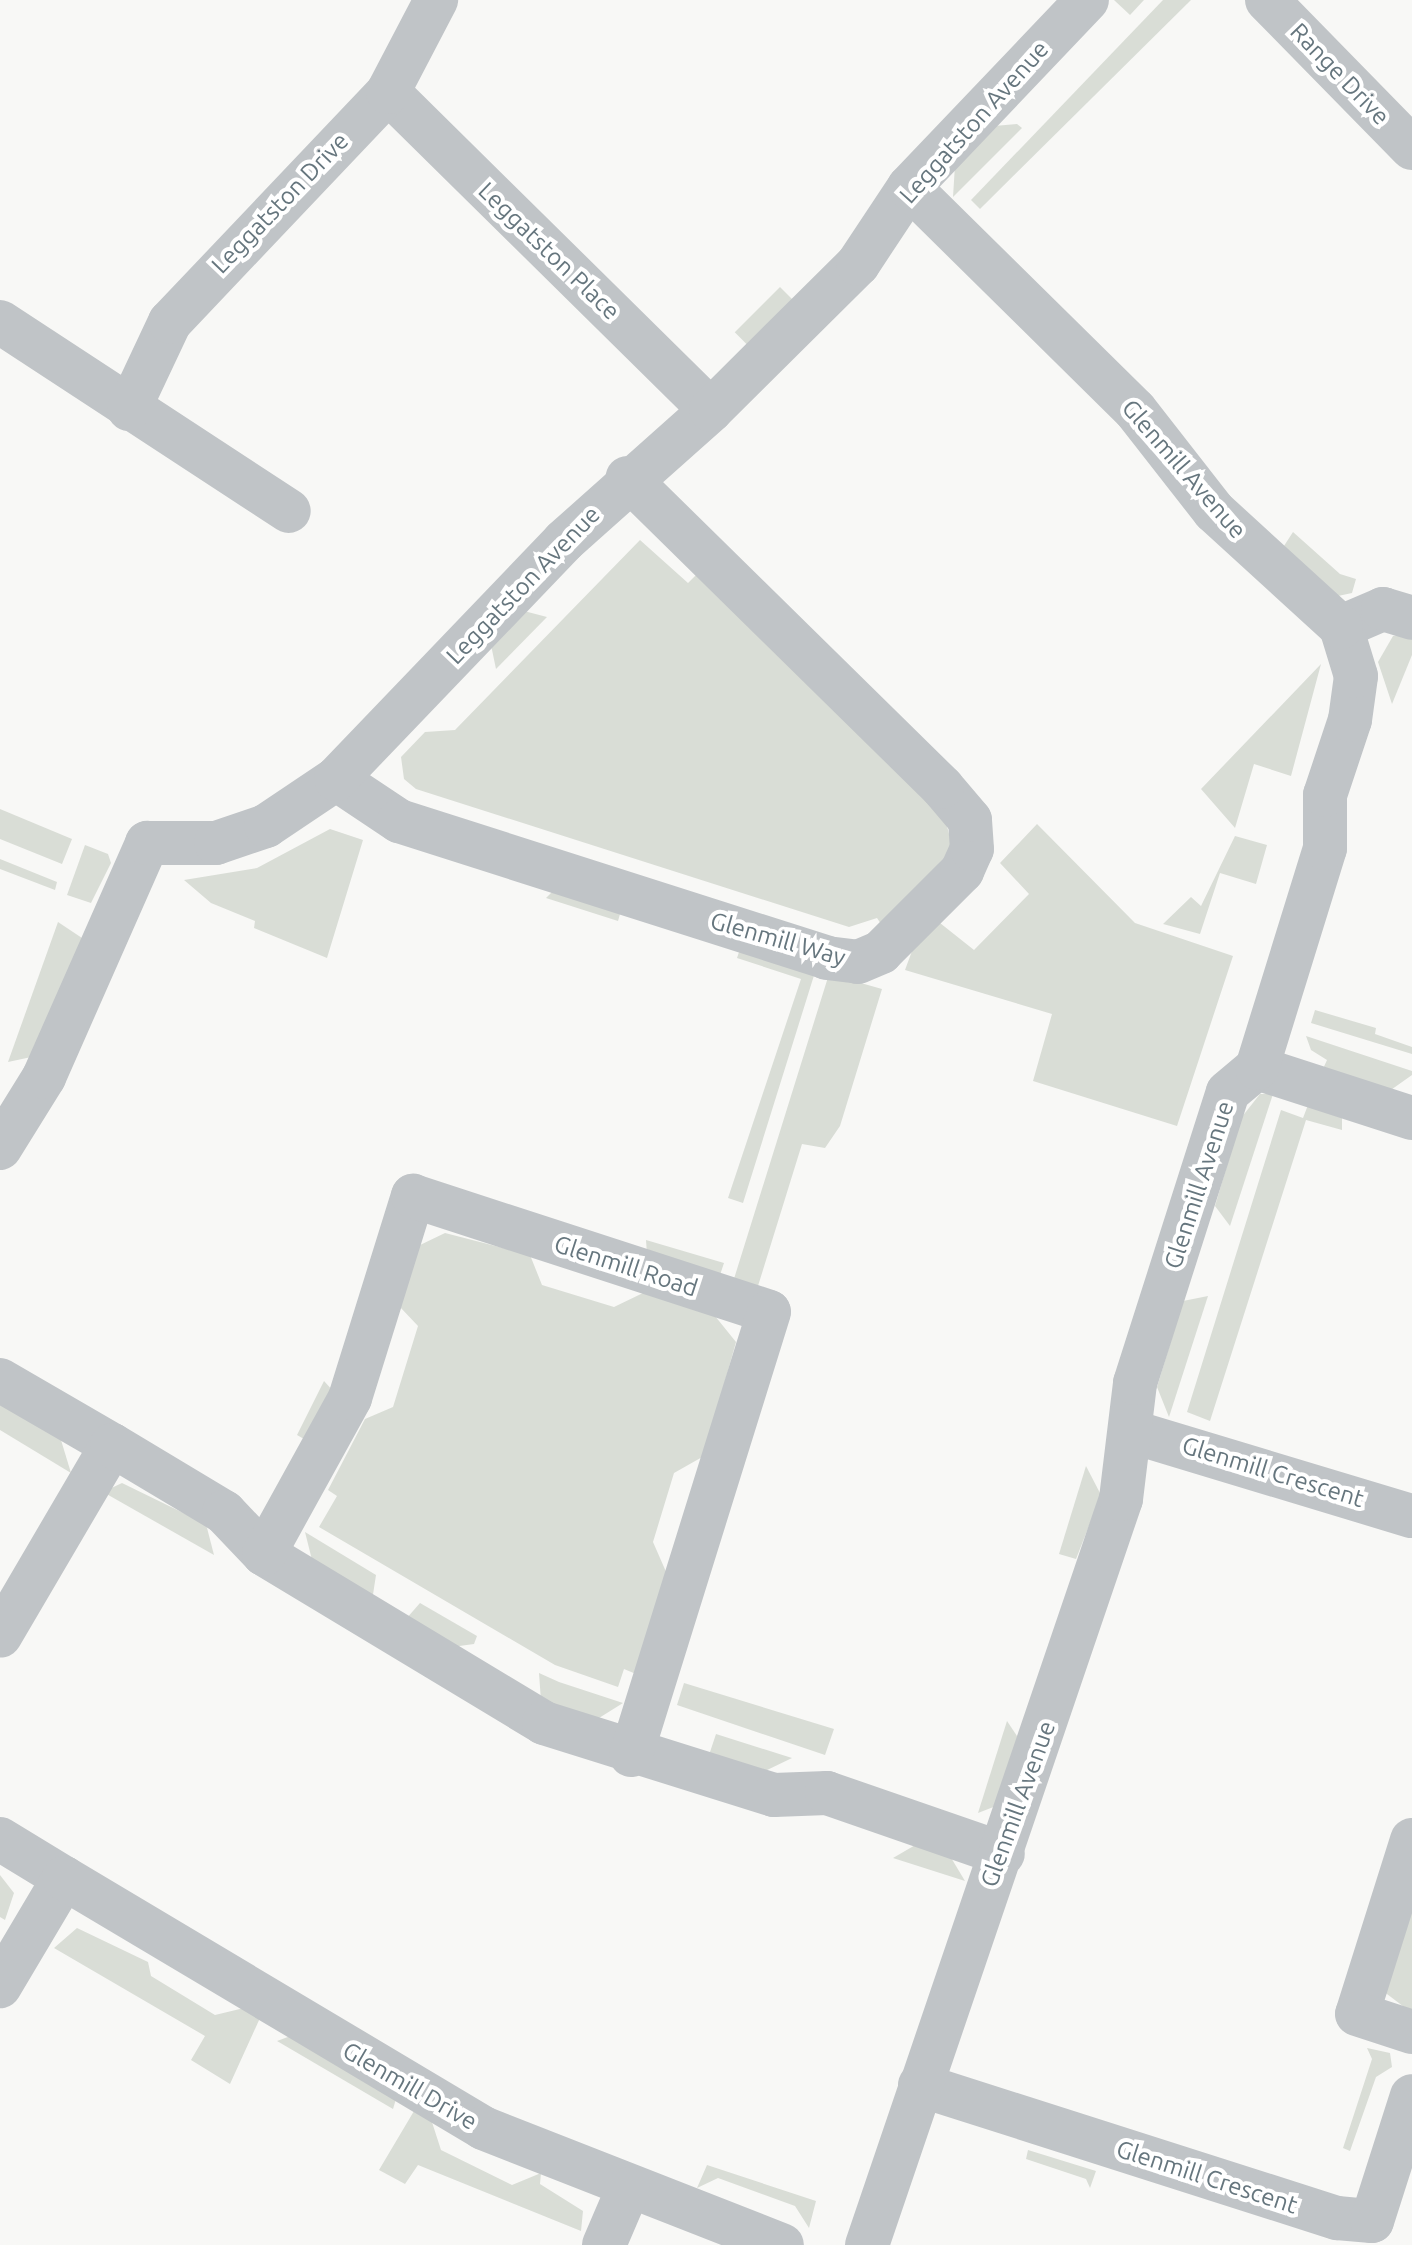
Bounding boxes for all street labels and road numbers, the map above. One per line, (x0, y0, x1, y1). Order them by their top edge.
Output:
street label: Range Drive (1284, 17, 1396, 131)
street label: Leggatston Avenue (893, 35, 1055, 209)
street label: Leggatston Drive (206, 127, 354, 279)
street label: Leggatston Place (472, 176, 626, 326)
street label: Glenmill Avenue (1116, 394, 1252, 544)
street label: Leggatston Avenue (440, 500, 606, 670)
street label: Glenmill Way (707, 906, 849, 972)
street label: Glenmill Avenue (1158, 1098, 1240, 1272)
street label: Glenmill Road (551, 1229, 701, 1303)
street label: Glenmill Crescent (1179, 1431, 1367, 1513)
street label: Glenmill Avenue (975, 1717, 1061, 1891)
street label: Glenmill Drive (338, 2036, 482, 2136)
street label: Glenmill Crescent (1113, 2134, 1301, 2220)

